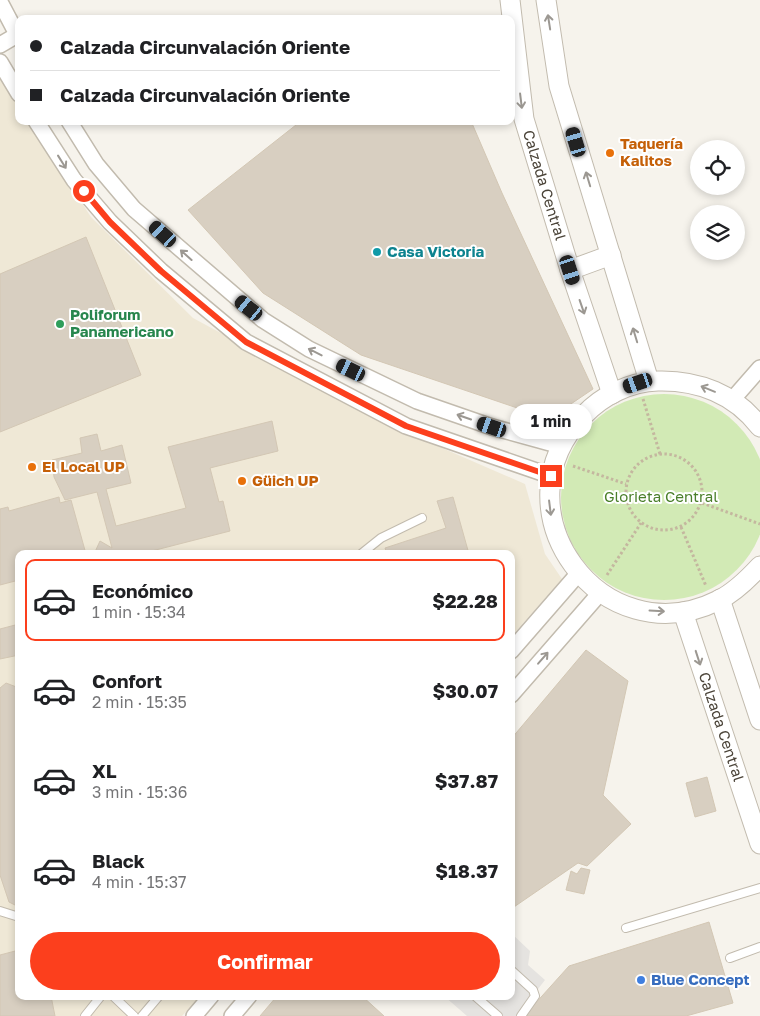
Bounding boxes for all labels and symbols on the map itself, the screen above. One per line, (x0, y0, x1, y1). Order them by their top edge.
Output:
one-way arrow (544, 14, 554, 30)
one-way arrow (517, 92, 527, 108)
car (564, 125, 587, 159)
street label: Calzada Central (520, 128, 570, 242)
place label: Taquería Kalitos (620, 134, 683, 169)
marker: Taquería Kalitos (604, 147, 616, 159)
one-way arrow (58, 155, 68, 169)
one-way arrow (582, 172, 592, 188)
route start (73, 180, 95, 202)
car (146, 218, 179, 250)
place label: Casa Victoria (387, 242, 485, 260)
marker: Casa Victoria (371, 246, 383, 258)
one-way arrow (179, 249, 192, 260)
car (558, 253, 581, 287)
car (232, 293, 265, 323)
one-way arrow (578, 298, 587, 314)
place label: Poliforum Panamericano (70, 305, 174, 340)
marker: Poliforum Panamericano (54, 318, 66, 330)
one-way arrow (630, 327, 639, 343)
one-way arrow (308, 347, 323, 356)
car (334, 357, 367, 383)
car (621, 371, 654, 395)
one-way arrow (701, 384, 716, 393)
callout: 1 min (510, 404, 592, 438)
one-way arrow (457, 412, 472, 421)
car (475, 415, 508, 439)
place label: El Local UP (42, 457, 125, 475)
marker: El Local UP (26, 461, 38, 473)
route end (540, 465, 562, 487)
place label: Güich UP (252, 471, 319, 489)
marker: Güich UP (236, 475, 248, 487)
park label: Glorieta Central (604, 487, 718, 505)
one-way arrow (545, 499, 555, 515)
one-way arrow (648, 607, 664, 616)
one-way arrow (694, 650, 703, 665)
one-way arrow (538, 652, 549, 665)
street label: Calzada Central (696, 669, 749, 784)
place label: Blue Concept (651, 970, 749, 988)
marker: Blue Concept (635, 974, 647, 986)

